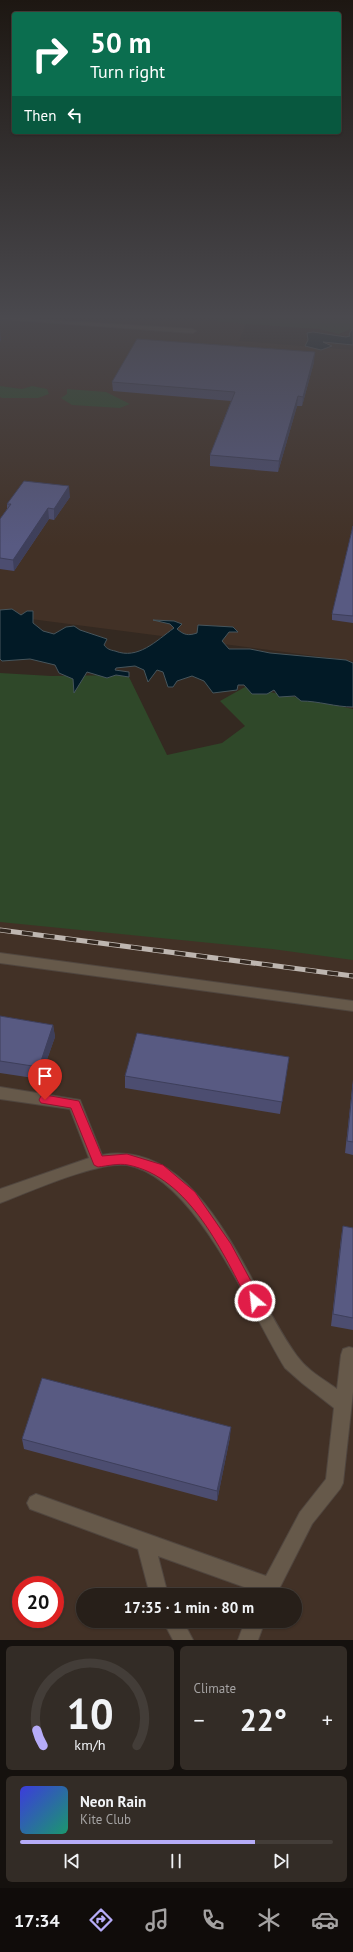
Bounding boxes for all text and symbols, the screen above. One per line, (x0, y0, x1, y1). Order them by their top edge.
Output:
text: 50 m (90, 24, 151, 61)
icon: right (24, 28, 76, 80)
text: Turn right (90, 60, 165, 83)
icon: left (64, 104, 86, 126)
text: Then (24, 106, 56, 125)
pin (28, 1059, 62, 1100)
icon: arrive (34, 1065, 56, 1087)
position arrow (234, 1280, 276, 1322)
speed limit sign: 20 (12, 1576, 64, 1628)
text: 17:35 · 1 min · 80 m (124, 1598, 254, 1617)
text: Climate (194, 1680, 236, 1697)
text: 10 (66, 1687, 113, 1740)
text: 22° (240, 1700, 287, 1739)
text: − (194, 1706, 205, 1734)
text: + (322, 1706, 333, 1734)
text: km/h (74, 1735, 105, 1754)
text: Neon Rain (80, 1792, 146, 1811)
text: Kite Club (80, 1811, 131, 1828)
icon: previous (61, 1850, 83, 1872)
icon: pause (165, 1850, 187, 1872)
icon: next (270, 1850, 292, 1872)
icon: directions (87, 1906, 115, 1934)
icon: music (143, 1906, 171, 1934)
icon: phone (199, 1906, 227, 1934)
icon: climate (255, 1906, 283, 1934)
icon: car (311, 1906, 339, 1934)
text: 17:34 (14, 1909, 60, 1932)

